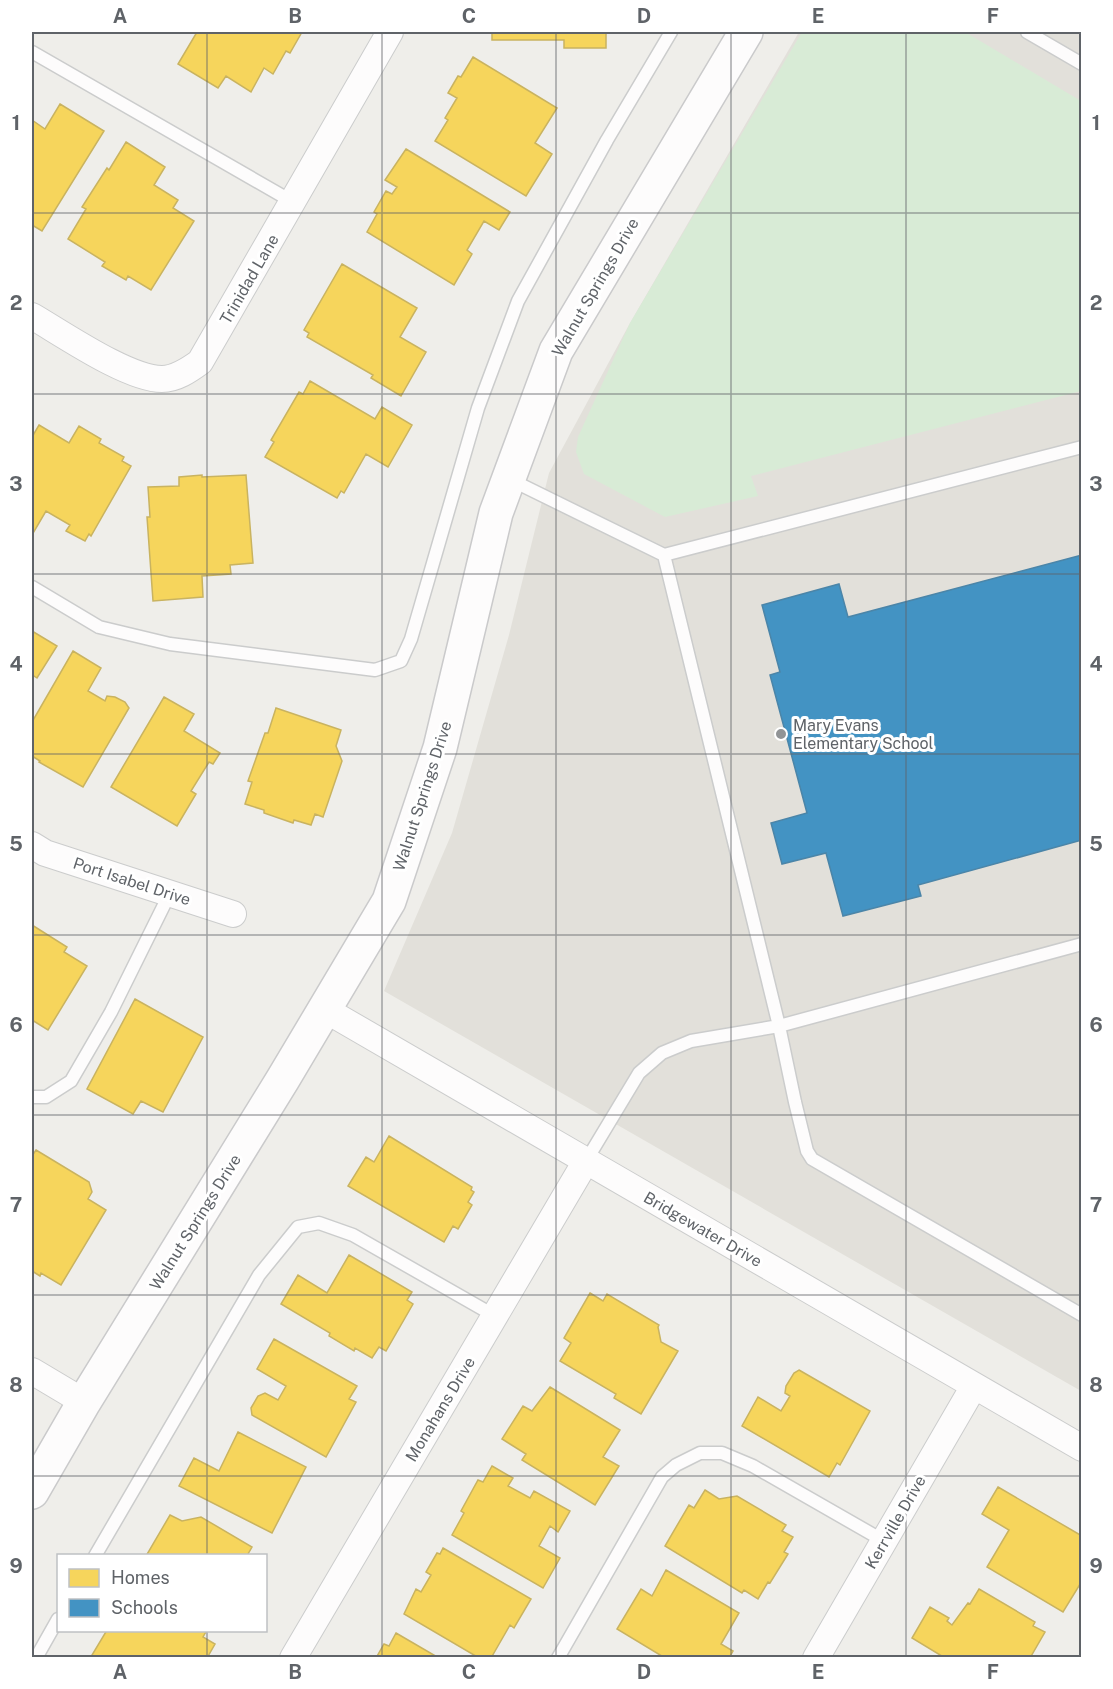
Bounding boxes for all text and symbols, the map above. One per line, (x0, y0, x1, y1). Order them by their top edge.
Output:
text: A (113, 4, 127, 28)
text: B (288, 4, 302, 28)
text: C (462, 4, 476, 28)
text: D (637, 4, 651, 28)
text: E (812, 4, 824, 28)
text: F (987, 4, 999, 28)
text: 1 (12, 111, 20, 135)
text: 1 (1092, 111, 1100, 135)
street label: Walnut Springs Drive (548, 215, 643, 360)
street label: Trinidad Lane (216, 231, 283, 327)
text: 2 (10, 291, 22, 315)
text: 2 (1090, 291, 1102, 315)
text: 3 (9, 472, 23, 496)
text: 3 (1089, 472, 1103, 496)
text: 4 (9, 652, 23, 676)
text: 4 (1089, 652, 1103, 676)
place label: Mary Evans Elementary School (793, 716, 934, 753)
street label: Walnut Springs Drive (389, 719, 456, 874)
marker: Mary Evans Elementary School (774, 727, 788, 741)
text: 5 (9, 832, 23, 856)
text: 5 (1089, 832, 1103, 856)
street label: Port Isabel Drive (71, 854, 193, 909)
text: 6 (9, 1013, 23, 1037)
text: 6 (1089, 1013, 1103, 1037)
street label: Walnut Springs Drive (146, 1151, 245, 1294)
street label: Bridgewater Drive (640, 1188, 765, 1271)
text: 7 (10, 1193, 22, 1217)
text: 7 (1090, 1193, 1102, 1217)
street label: Monahans Drive (402, 1354, 479, 1465)
text: 8 (9, 1373, 23, 1397)
text: 8 (1089, 1373, 1103, 1397)
street label: Kerrville Drive (861, 1472, 930, 1572)
text: 9 (9, 1554, 23, 1578)
legend (57, 1554, 267, 1632)
text: 9 (1089, 1554, 1103, 1578)
text: Homes (111, 1567, 170, 1588)
text: Schools (111, 1597, 178, 1618)
text: A (113, 1660, 127, 1684)
text: B (288, 1660, 302, 1684)
text: C (462, 1660, 476, 1684)
text: D (637, 1660, 651, 1684)
text: E (812, 1660, 824, 1684)
text: F (987, 1660, 999, 1684)

